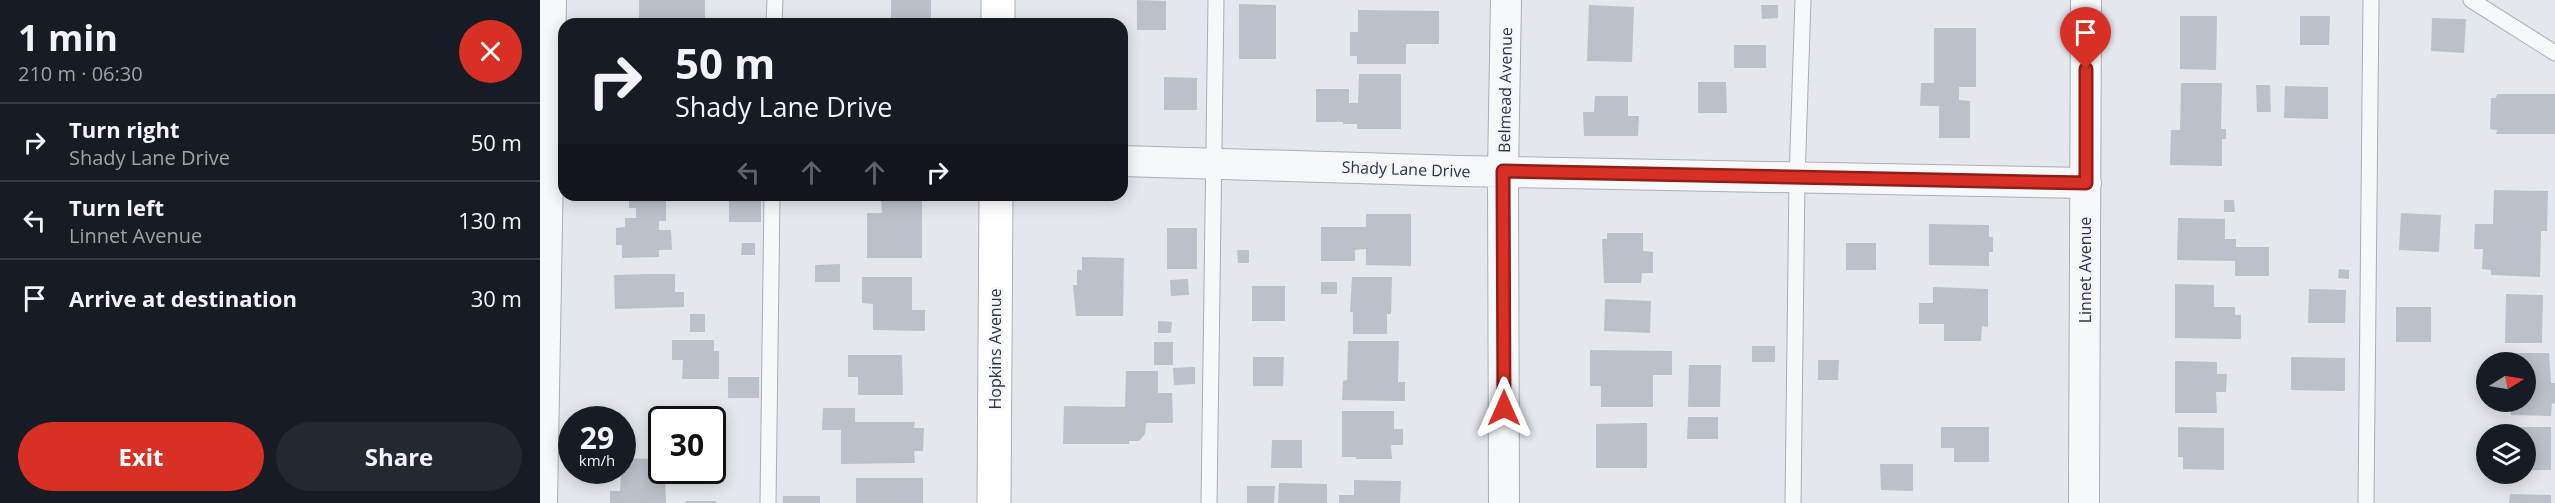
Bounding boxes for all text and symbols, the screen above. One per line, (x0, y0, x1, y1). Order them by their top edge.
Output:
pin (2060, 7, 2111, 69)
text: 1 min (18, 13, 118, 62)
icon: arrive (2069, 16, 2102, 49)
button: close (459, 20, 522, 83)
street label: Belmead Avenue (1493, 27, 1517, 153)
text: 50 m (675, 34, 775, 91)
icon: right (576, 42, 654, 120)
text: 210 m · 06:30 (18, 60, 143, 87)
text: Shady Lane Drive (675, 88, 892, 125)
text: Turn right (69, 114, 180, 144)
icon: right (18, 126, 51, 159)
text: 50 m (471, 127, 522, 157)
text: Shady Lane Drive (69, 144, 230, 171)
icon: left (732, 156, 765, 189)
icon: ahead (795, 156, 828, 189)
icon: ahead (858, 156, 891, 189)
icon: right (921, 156, 954, 189)
street label: Shady Lane Drive (1341, 156, 1471, 182)
text: Turn left (69, 192, 164, 222)
icon: left (18, 204, 51, 237)
text: 130 m (458, 205, 522, 235)
street label: Linnet Avenue (2074, 217, 2096, 323)
text: Linnet Avenue (69, 222, 202, 249)
icon: arrive (18, 282, 51, 315)
text: Arrive at destination (69, 283, 297, 313)
text: 30 m (471, 283, 522, 313)
street label: Hopkins Avenue (984, 289, 1006, 409)
north arrow (2476, 352, 2536, 412)
map controls (2476, 352, 2536, 484)
position arrow (1472, 376, 1536, 440)
speed limit sign: 30 (648, 406, 726, 484)
text: 29 (580, 417, 614, 458)
button: Exit (18, 422, 264, 491)
button: Share (276, 422, 522, 491)
button: layers (2476, 424, 2536, 484)
text: km/h (579, 450, 615, 470)

